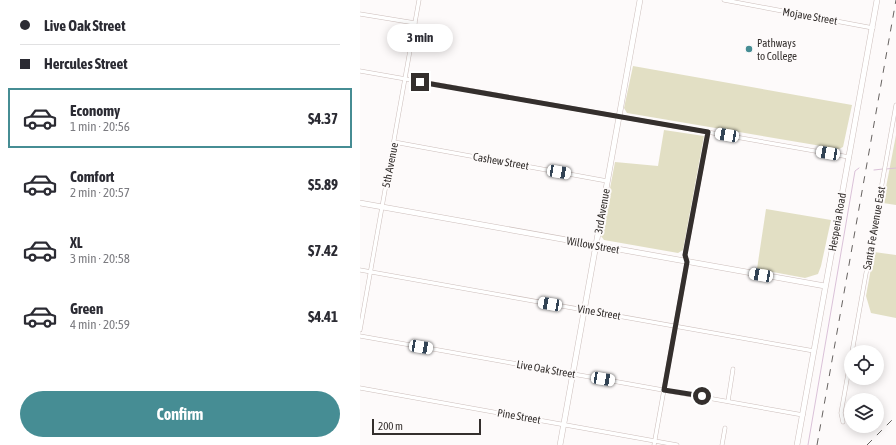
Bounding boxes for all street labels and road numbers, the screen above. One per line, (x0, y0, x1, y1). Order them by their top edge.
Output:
street label: Mojave Street (782, 5, 838, 27)
street label: 5th Avenue (380, 141, 400, 189)
street label: Cashew Street (472, 150, 530, 172)
street label: Santa Fe Avenue East (861, 185, 887, 271)
street label: 3rd Avenue (592, 188, 612, 234)
street label: Hesperia Road (826, 192, 848, 252)
street label: Willow Street (566, 234, 620, 256)
street label: Vine Street (576, 302, 622, 322)
street label: Live Oak Street (516, 358, 576, 380)
street label: Pine Street (496, 406, 542, 426)

